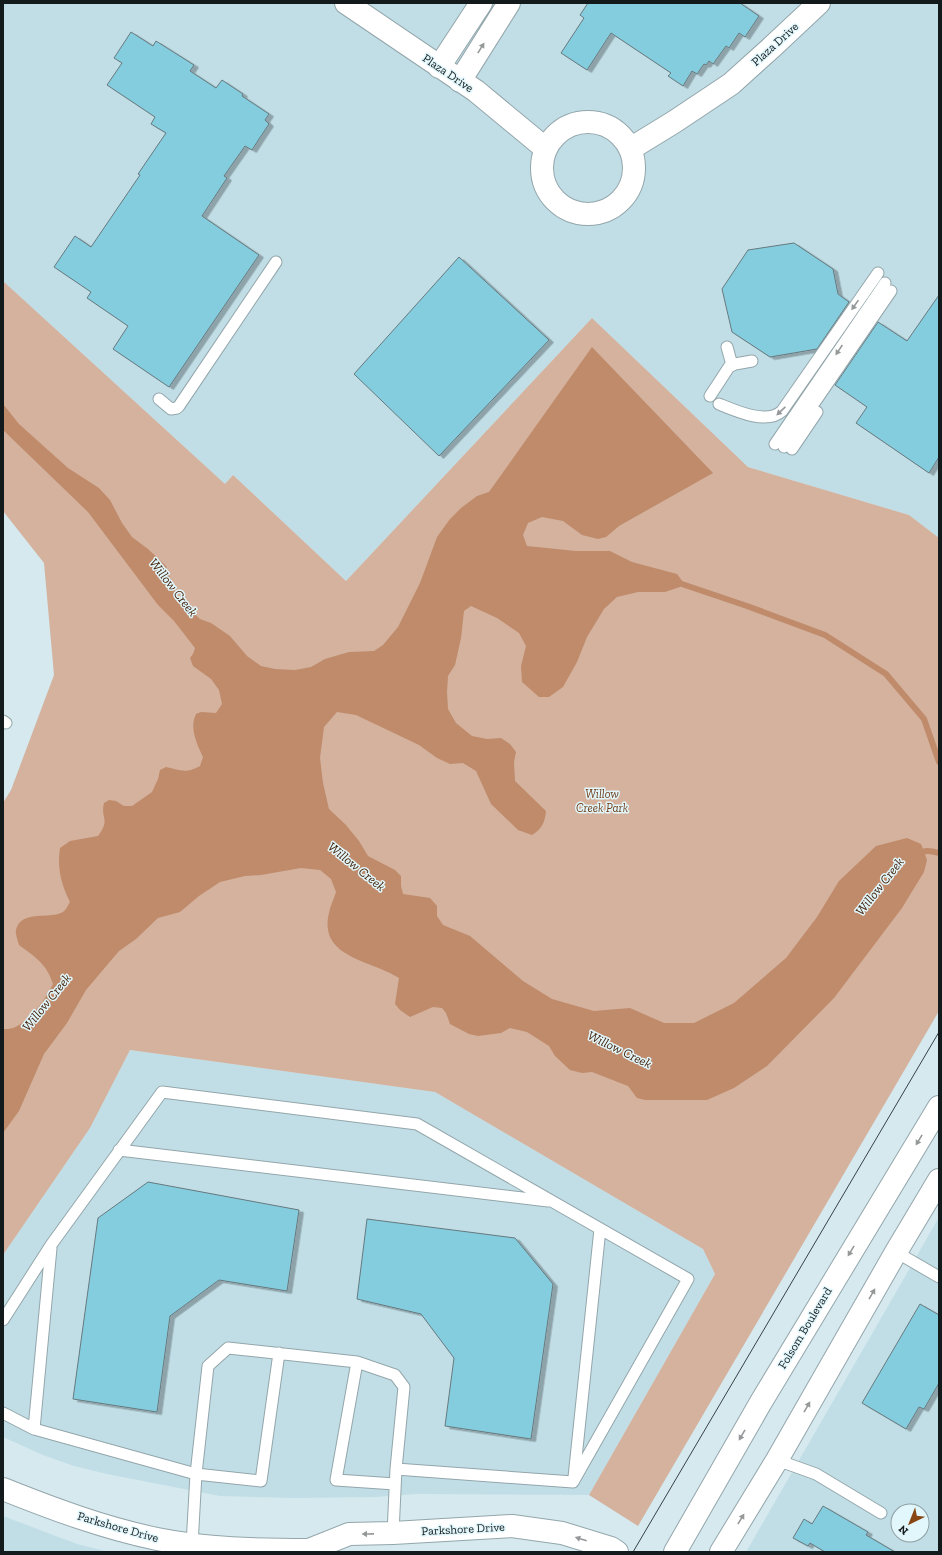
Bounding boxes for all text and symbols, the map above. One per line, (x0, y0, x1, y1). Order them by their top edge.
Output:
street label: Plaza Drive (749, 19, 802, 69)
one-way arrow (477, 42, 484, 54)
street label: Plaza Drive (420, 51, 476, 95)
one-way arrow (851, 300, 859, 311)
one-way arrow (835, 345, 843, 355)
one-way arrow (776, 407, 786, 416)
water label: Willow Creek (146, 555, 201, 619)
park label: Willow Creek Park (576, 787, 629, 815)
water label: Willow Creek (325, 839, 388, 894)
water label: Willow Creek (852, 854, 907, 918)
water label: Willow Creek (19, 971, 74, 1034)
water label: Willow Creek (585, 1028, 654, 1071)
one-way arrow (915, 1134, 922, 1146)
one-way arrow (848, 1245, 855, 1257)
street label: Folsom Boulevard (775, 1284, 835, 1371)
one-way arrow (869, 1288, 876, 1300)
one-way arrow (804, 1401, 811, 1412)
one-way arrow (739, 1430, 745, 1441)
north arrow (890, 1503, 930, 1543)
street label: Parkshore Drive (76, 1509, 160, 1545)
one-way arrow (738, 1513, 745, 1525)
street label: Parkshore Drive (421, 1520, 505, 1538)
text: N (896, 1522, 911, 1538)
one-way arrow (361, 1531, 374, 1537)
one-way arrow (574, 1535, 586, 1541)

